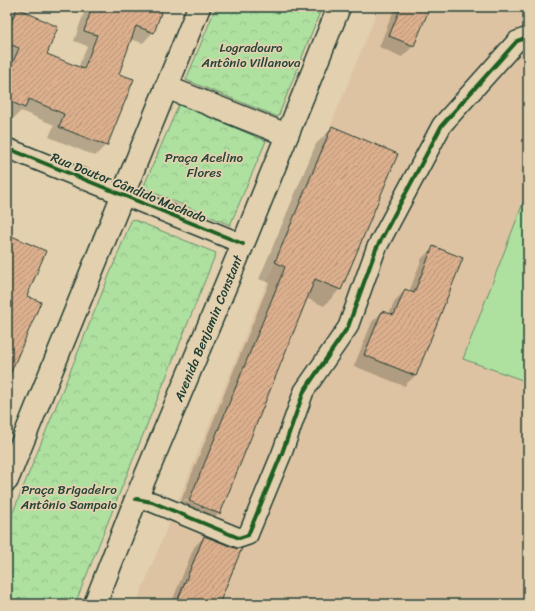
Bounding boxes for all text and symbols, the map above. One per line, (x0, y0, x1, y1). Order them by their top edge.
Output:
park label: Logradouro Antônio Villanova (200, 36, 301, 74)
street label: Rua Doutor Cândido Machado (47, 146, 211, 229)
park label: Praça Acelino Flores (165, 146, 244, 184)
street label: Avenida Benjamin Constant (167, 251, 249, 406)
park label: Praça Brigadeiro Antônio Sampaio (20, 478, 118, 516)

